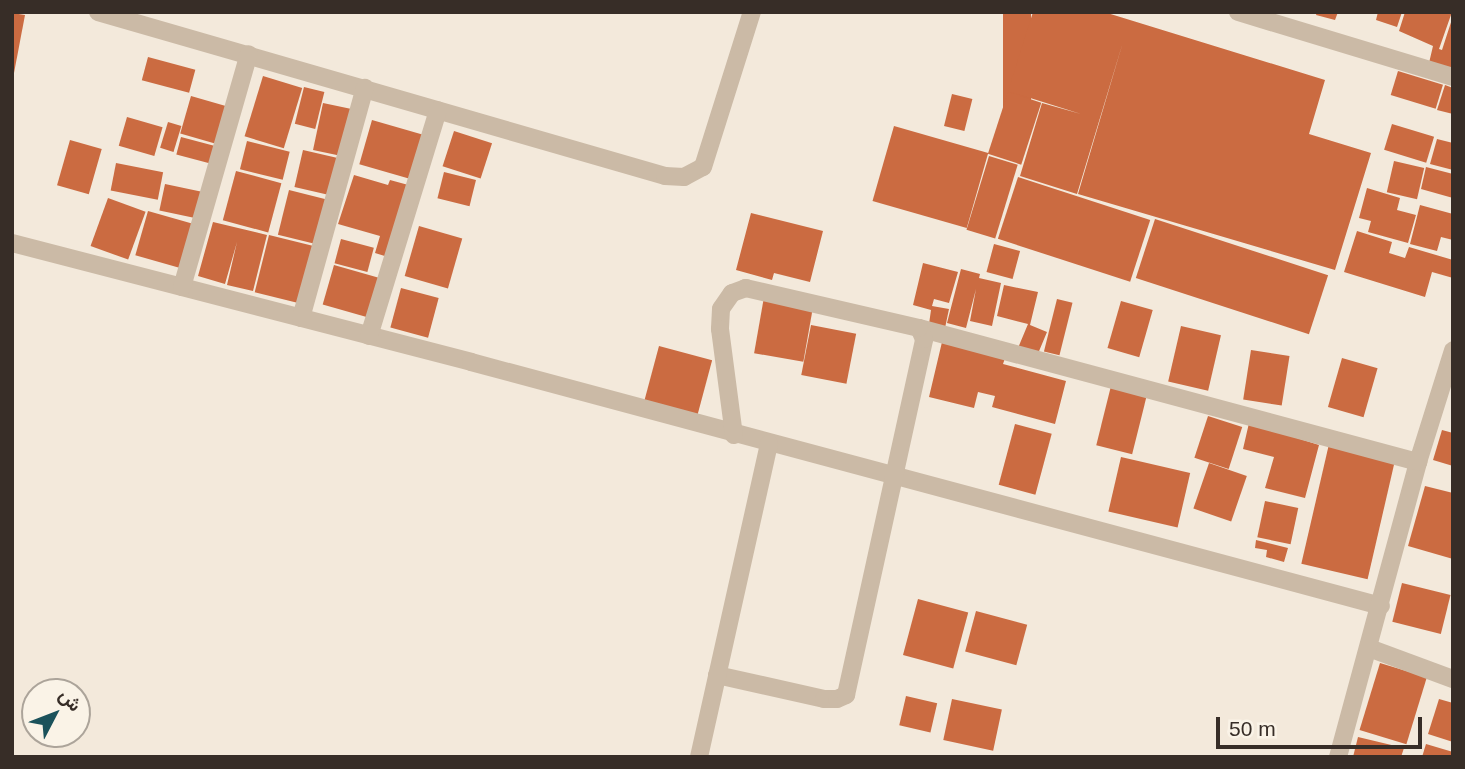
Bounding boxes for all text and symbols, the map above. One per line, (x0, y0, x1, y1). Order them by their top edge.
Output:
north arrow (21, 678, 91, 748)
text: ش (55, 684, 86, 715)
scale bar (1220, 702, 1426, 746)
text: 50 m (1229, 717, 1276, 740)

